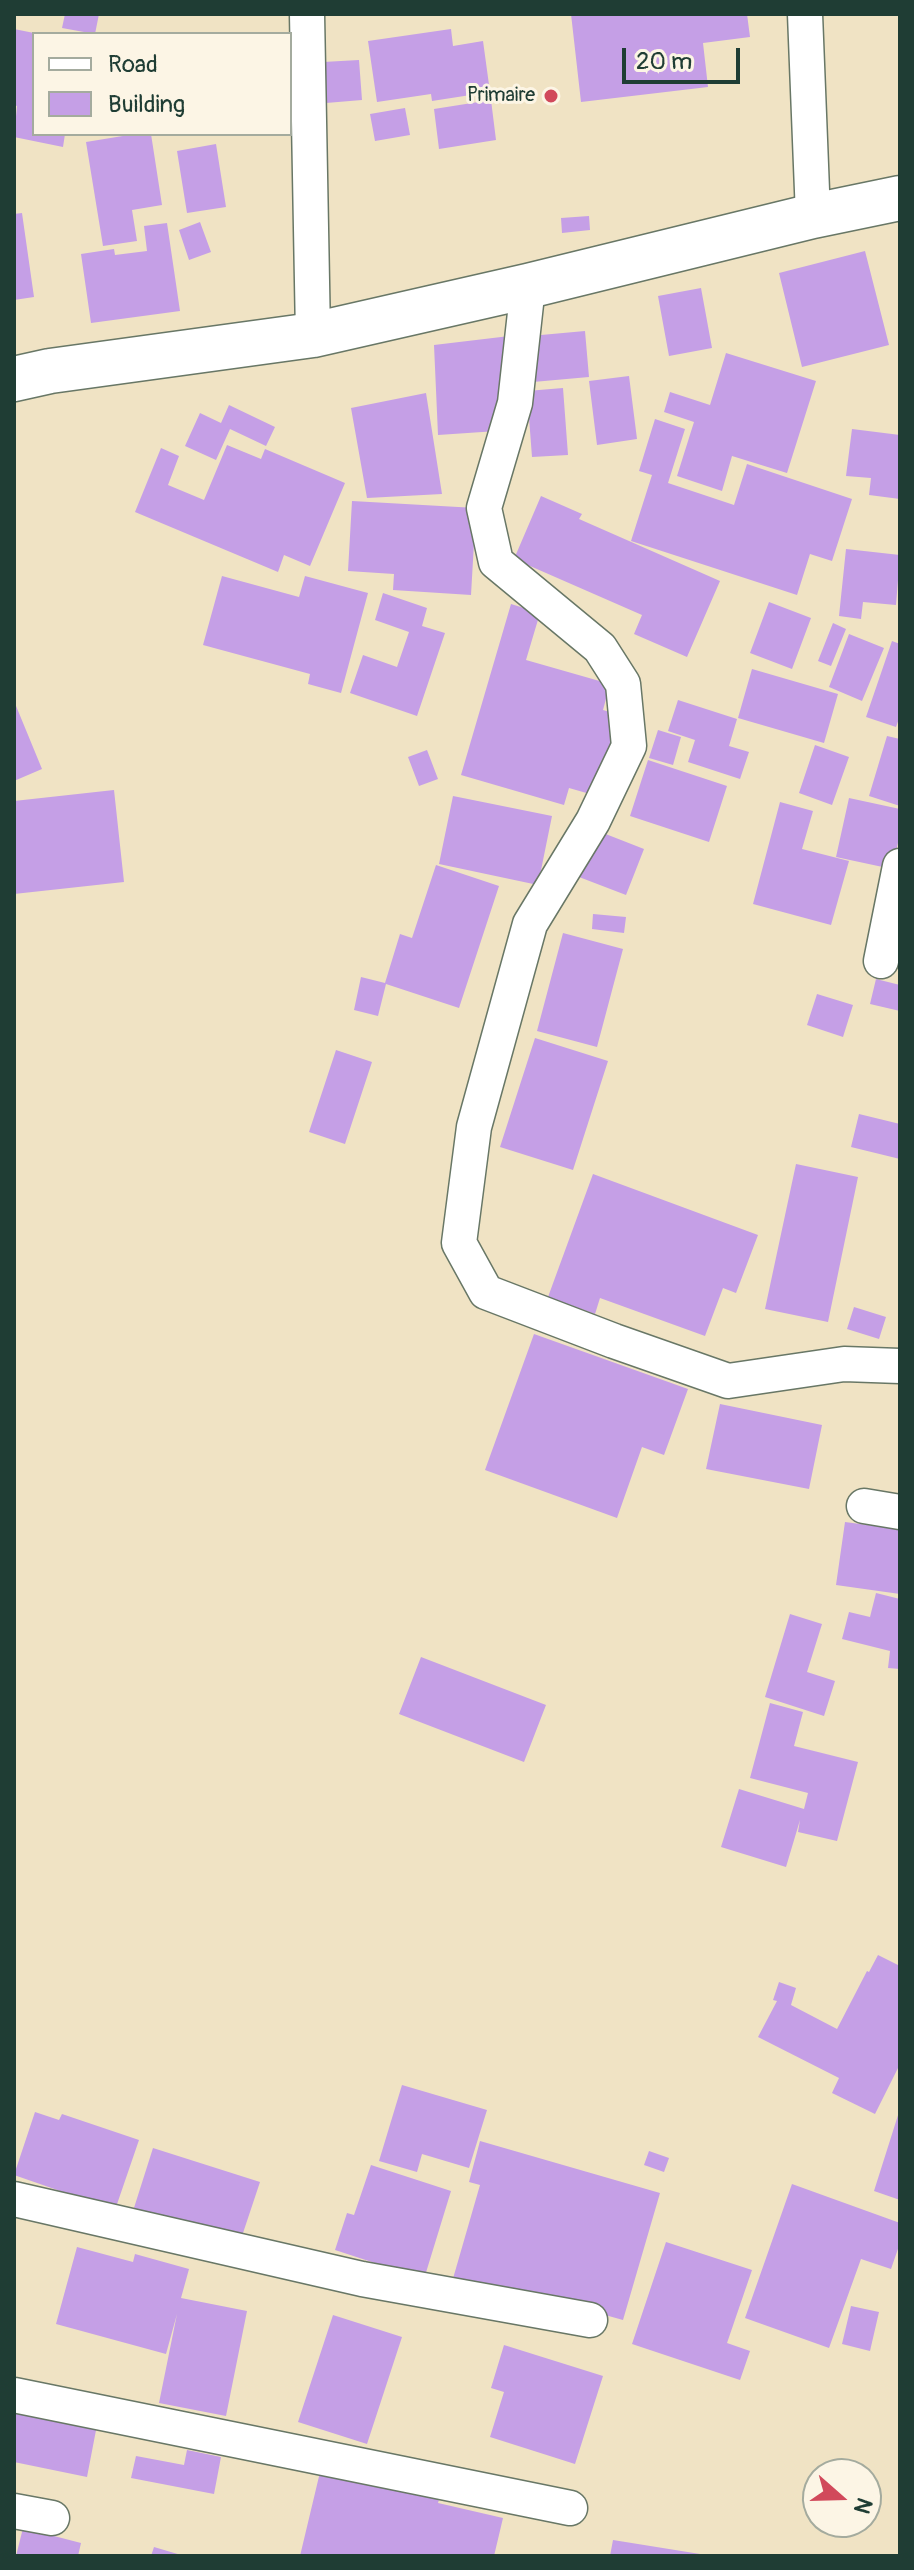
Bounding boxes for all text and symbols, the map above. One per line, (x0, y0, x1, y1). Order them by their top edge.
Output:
legend (32, 32, 292, 136)
scale bar (626, 32, 744, 82)
text: 20 m (636, 47, 692, 76)
text: Road (108, 50, 158, 79)
place label: Primaire (467, 84, 535, 108)
marker: Primaire (542, 87, 560, 105)
text: Building (108, 90, 185, 119)
north arrow (802, 2458, 882, 2538)
text: N (847, 2494, 878, 2517)

